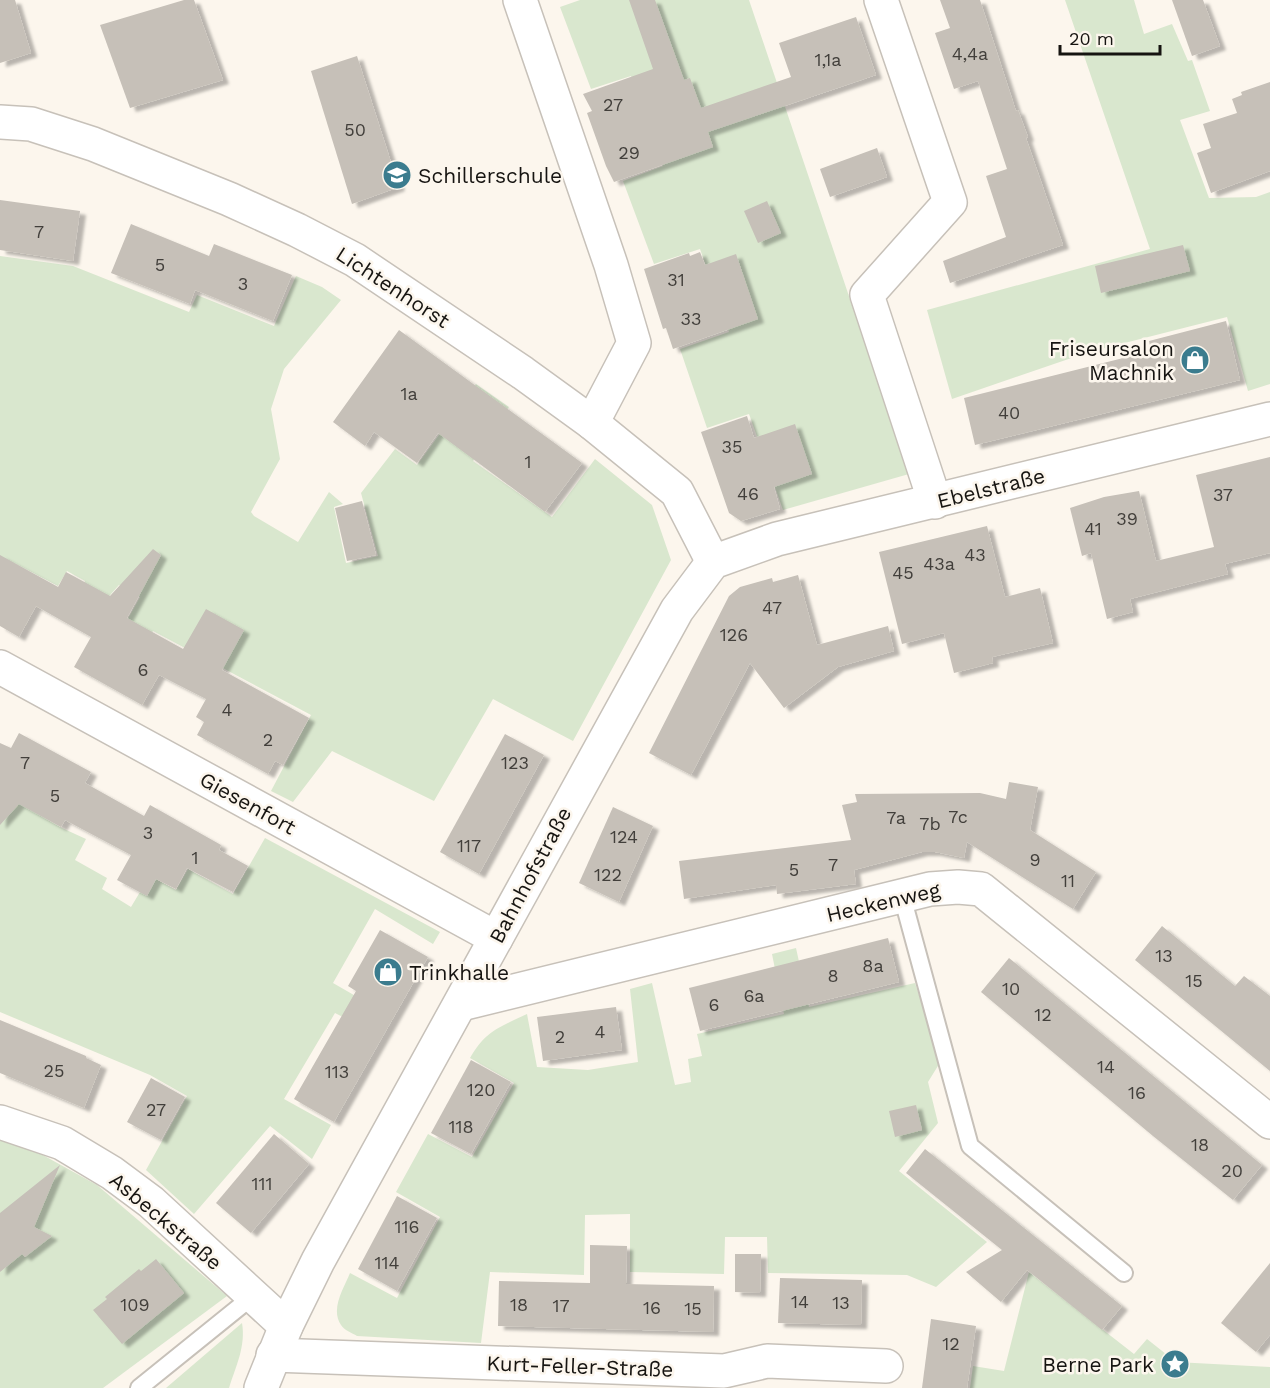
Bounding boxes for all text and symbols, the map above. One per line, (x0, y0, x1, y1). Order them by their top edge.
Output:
scale bar (1060, 18, 1160, 56)
text: 20 m (1069, 28, 1114, 49)
house number: 4,4a (952, 43, 988, 64)
house number: 1,1a (815, 49, 841, 70)
house number: 27 (603, 94, 623, 115)
house number: 50 (344, 119, 366, 140)
house number: 29 (618, 142, 640, 163)
school or university icon: Schillerschule (381, 159, 413, 191)
place label: Schillerschule (418, 163, 562, 188)
house number: 7 (34, 221, 44, 242)
street label: Lichtenhorst (332, 241, 455, 333)
house number: 5 (155, 254, 165, 275)
house number: 31 (667, 269, 685, 290)
house number: 3 (238, 273, 248, 294)
house number: 33 (681, 308, 702, 329)
place label: Friseursalon Machnik (1049, 336, 1174, 385)
shop icon: Friseursalon Machnik (1179, 344, 1211, 376)
house number: 1a (400, 383, 418, 404)
house number: 40 (998, 402, 1020, 423)
house number: 35 (722, 436, 742, 457)
house number: 1 (524, 451, 532, 472)
street label: Ebelstraße (935, 463, 1047, 513)
house number: 46 (737, 483, 759, 504)
house number: 37 (1213, 484, 1233, 505)
house number: 39 (1116, 508, 1138, 529)
house number: 41 (1084, 518, 1102, 539)
house number: 43 (964, 544, 986, 565)
house number: 43a (923, 553, 955, 574)
house number: 45 (892, 562, 914, 583)
house number: 47 (762, 597, 782, 618)
house number: 126 (720, 624, 748, 645)
house number: 6 (138, 659, 148, 680)
house number: 4 (222, 699, 233, 720)
house number: 2 (263, 729, 273, 750)
house number: 7 (20, 752, 30, 773)
house number: 123 (501, 752, 529, 773)
street label: Giesenfort (195, 766, 301, 840)
house number: 5 (50, 785, 60, 806)
street label: Bahnhofstraße (484, 803, 576, 947)
house number: 7c (948, 806, 968, 827)
house number: 7a (886, 807, 906, 828)
house number: 7b (919, 813, 941, 834)
house number: 3 (143, 822, 153, 843)
house number: 124 (610, 826, 638, 847)
house number: 117 (457, 835, 481, 856)
house number: 1 (191, 847, 199, 868)
house number: 9 (1029, 849, 1041, 870)
house number: 7 (828, 854, 838, 875)
house number: 5 (789, 859, 799, 880)
house number: 122 (594, 864, 622, 885)
house number: 11 (1061, 870, 1075, 891)
street label: Heckenweg (824, 877, 943, 927)
house number: 13 (1155, 945, 1173, 966)
house number: 8a (862, 955, 884, 976)
shop icon: Trinkhalle (372, 956, 404, 988)
place label: Trinkhalle (409, 960, 509, 985)
house number: 8 (827, 965, 839, 986)
house number: 15 (1185, 970, 1203, 991)
house number: 10 (1002, 978, 1020, 999)
house number: 6a (743, 985, 765, 1006)
house number: 6 (709, 994, 719, 1015)
house number: 12 (1034, 1004, 1052, 1025)
house number: 4 (595, 1021, 606, 1042)
house number: 2 (555, 1026, 565, 1047)
house number: 14 (1097, 1056, 1115, 1077)
house number: 25 (44, 1060, 64, 1081)
house number: 113 (325, 1061, 349, 1082)
house number: 120 (467, 1079, 495, 1100)
house number: 16 (1128, 1082, 1146, 1103)
house number: 27 (146, 1099, 166, 1120)
house number: 118 (448, 1116, 474, 1137)
house number: 18 (1191, 1134, 1209, 1155)
house number: 20 (1221, 1160, 1243, 1181)
street label: Asbeckstraße (105, 1167, 227, 1275)
house number: 111 (251, 1173, 273, 1194)
house number: 116 (395, 1216, 419, 1237)
house number: 114 (374, 1252, 400, 1273)
house number: 14 (791, 1291, 809, 1312)
house number: 13 (832, 1292, 850, 1313)
house number: 109 (120, 1294, 150, 1315)
house number: 18 (510, 1294, 528, 1315)
house number: 17 (552, 1295, 570, 1316)
house number: 16 (643, 1297, 661, 1318)
house number: 15 (684, 1298, 702, 1319)
house number: 12 (942, 1333, 960, 1354)
place icon: Berne Park (1159, 1348, 1191, 1380)
street label: Kurt-Feller-Straße (486, 1350, 674, 1382)
place label: Berne Park (1042, 1352, 1154, 1377)

